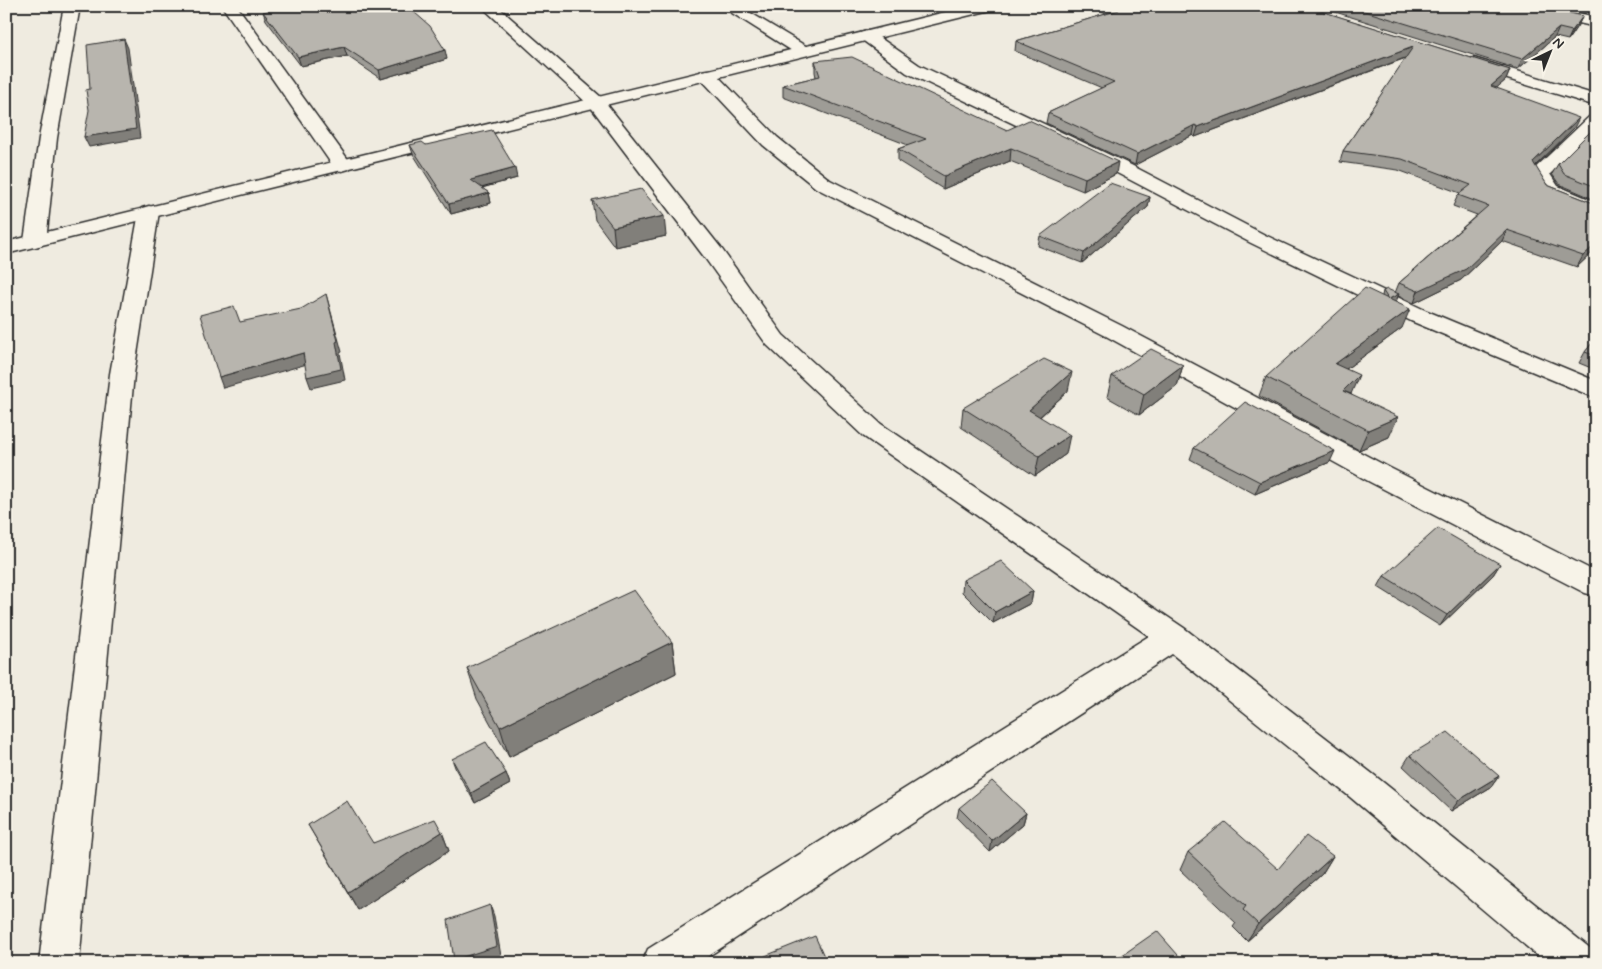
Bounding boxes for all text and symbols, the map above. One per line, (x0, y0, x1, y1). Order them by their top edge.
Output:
north arrow (1524, 28, 1574, 78)
text: N (1549, 33, 1568, 53)

